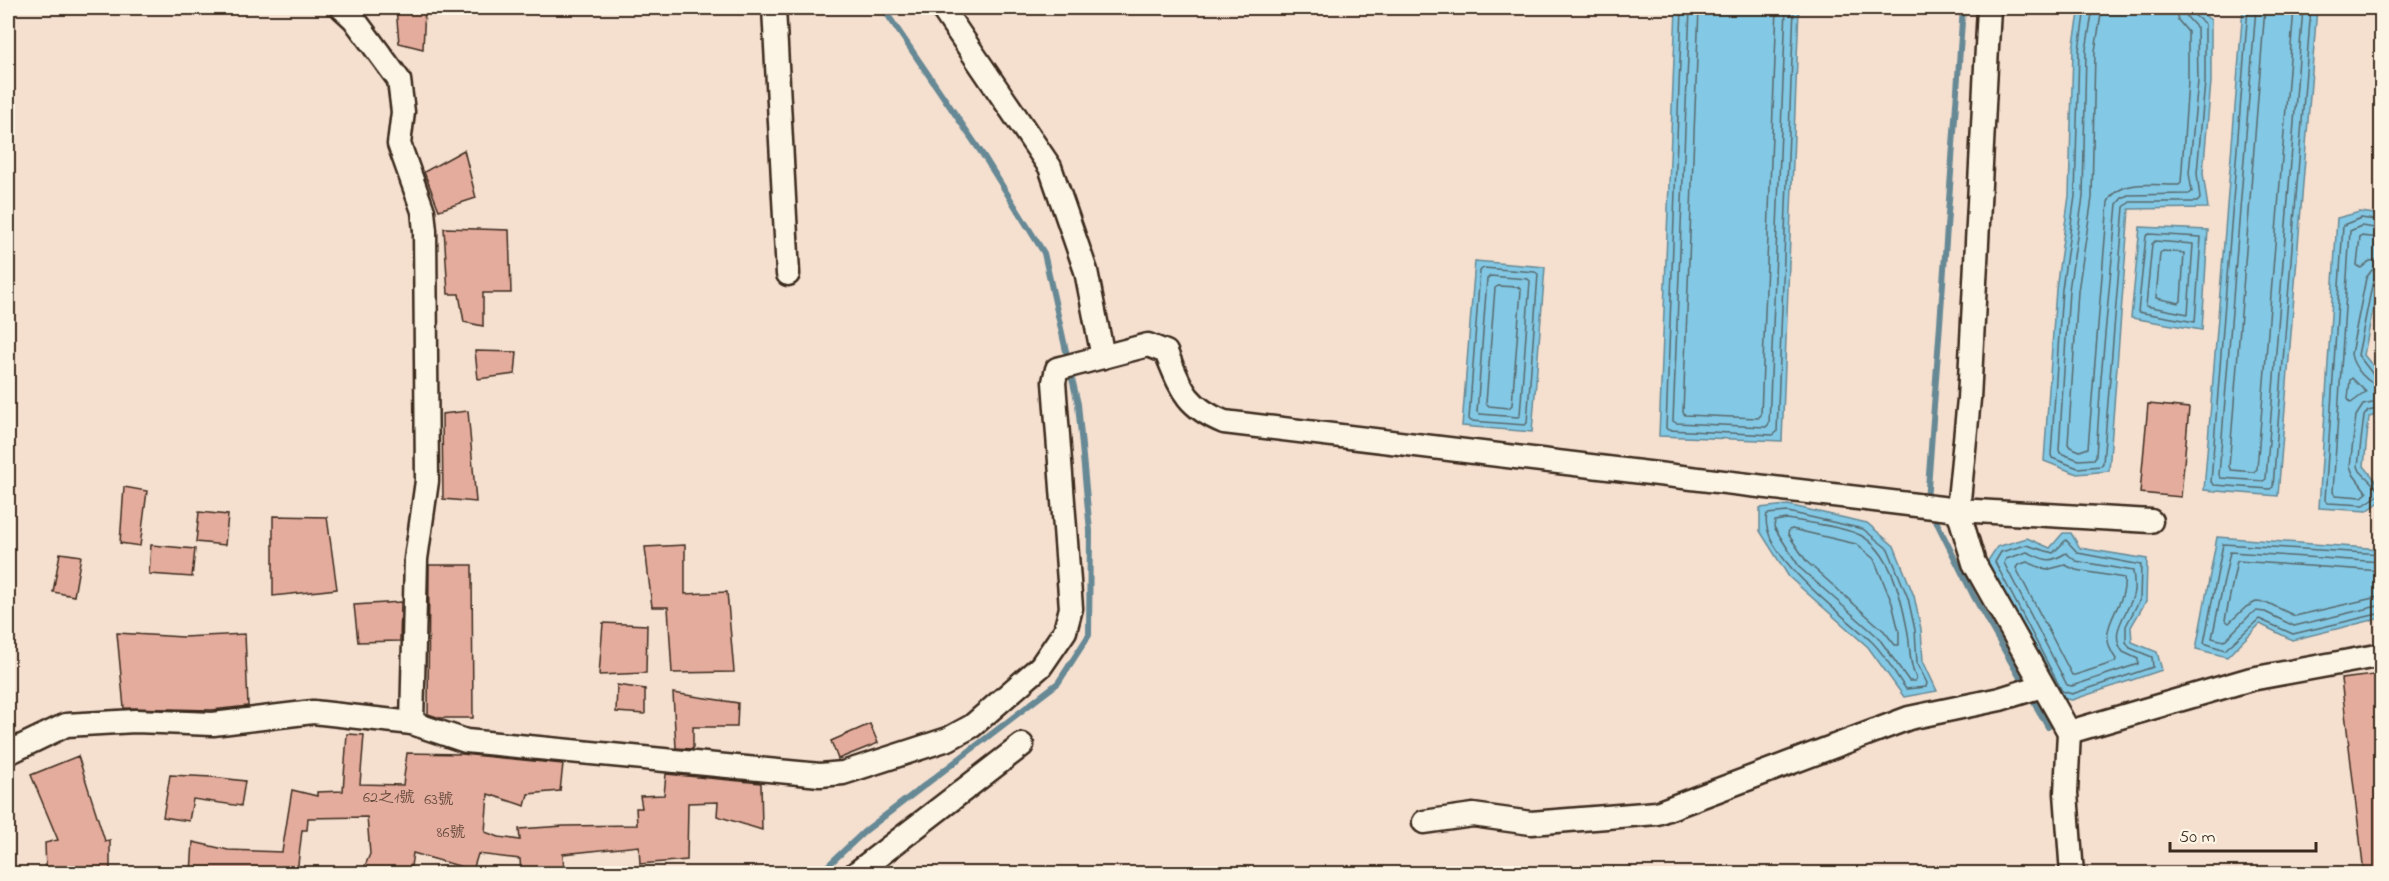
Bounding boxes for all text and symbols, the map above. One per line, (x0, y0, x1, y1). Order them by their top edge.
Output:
house number: 62之1號 (363, 786, 415, 810)
house number: 63號 (424, 788, 454, 812)
scale bar (2170, 815, 2316, 853)
house number: 86號 (436, 821, 466, 845)
text: 50 m (2179, 825, 2216, 851)

